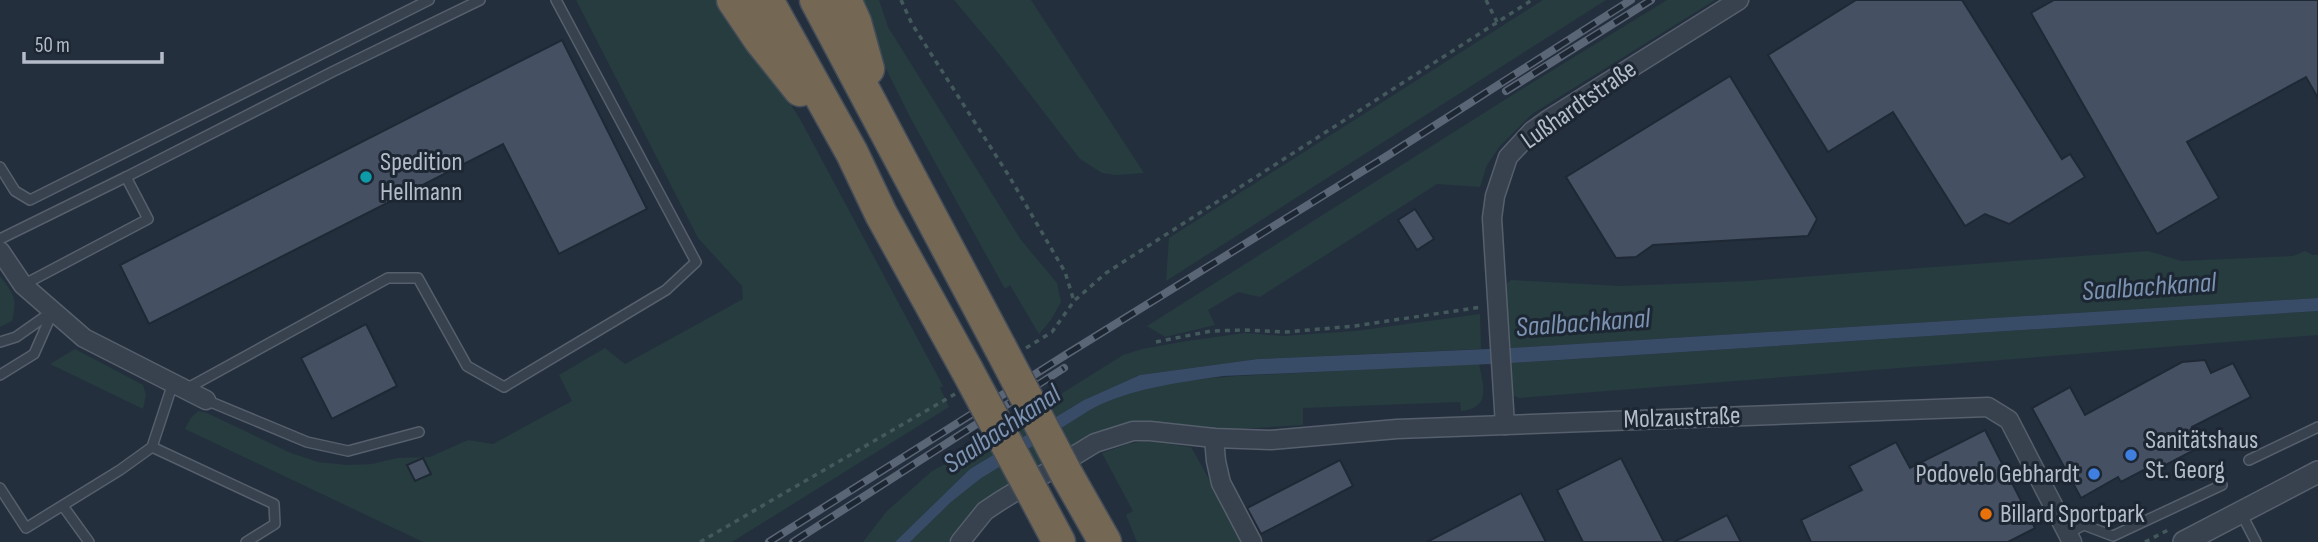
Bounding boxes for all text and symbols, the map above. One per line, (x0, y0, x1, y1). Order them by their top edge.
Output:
scale bar (24, 21, 163, 65)
text: 50 m (35, 33, 70, 58)
street label: Lußhardtstraße (1515, 54, 1643, 156)
place label: Spedition Hellmann (380, 147, 463, 208)
marker: Spedition Hellmann (358, 169, 374, 185)
water label: Saalbachkanal (2081, 266, 2218, 308)
water label: Saalbachkanal (1515, 302, 1652, 344)
water label: Saalbachkanal (937, 377, 1068, 480)
street label: Molzaustraße (1623, 400, 1741, 436)
place label: Sanitätshaus St. Georg (2145, 425, 2258, 486)
marker: Sanitätshaus St. Georg (2123, 447, 2139, 463)
place label: Podovelo Gebhardt (1916, 459, 2080, 490)
marker: Podovelo Gebhardt (2086, 466, 2102, 482)
place label: Billard Sportpark (2000, 499, 2145, 530)
marker: Billard Sportpark (1978, 506, 1994, 522)

